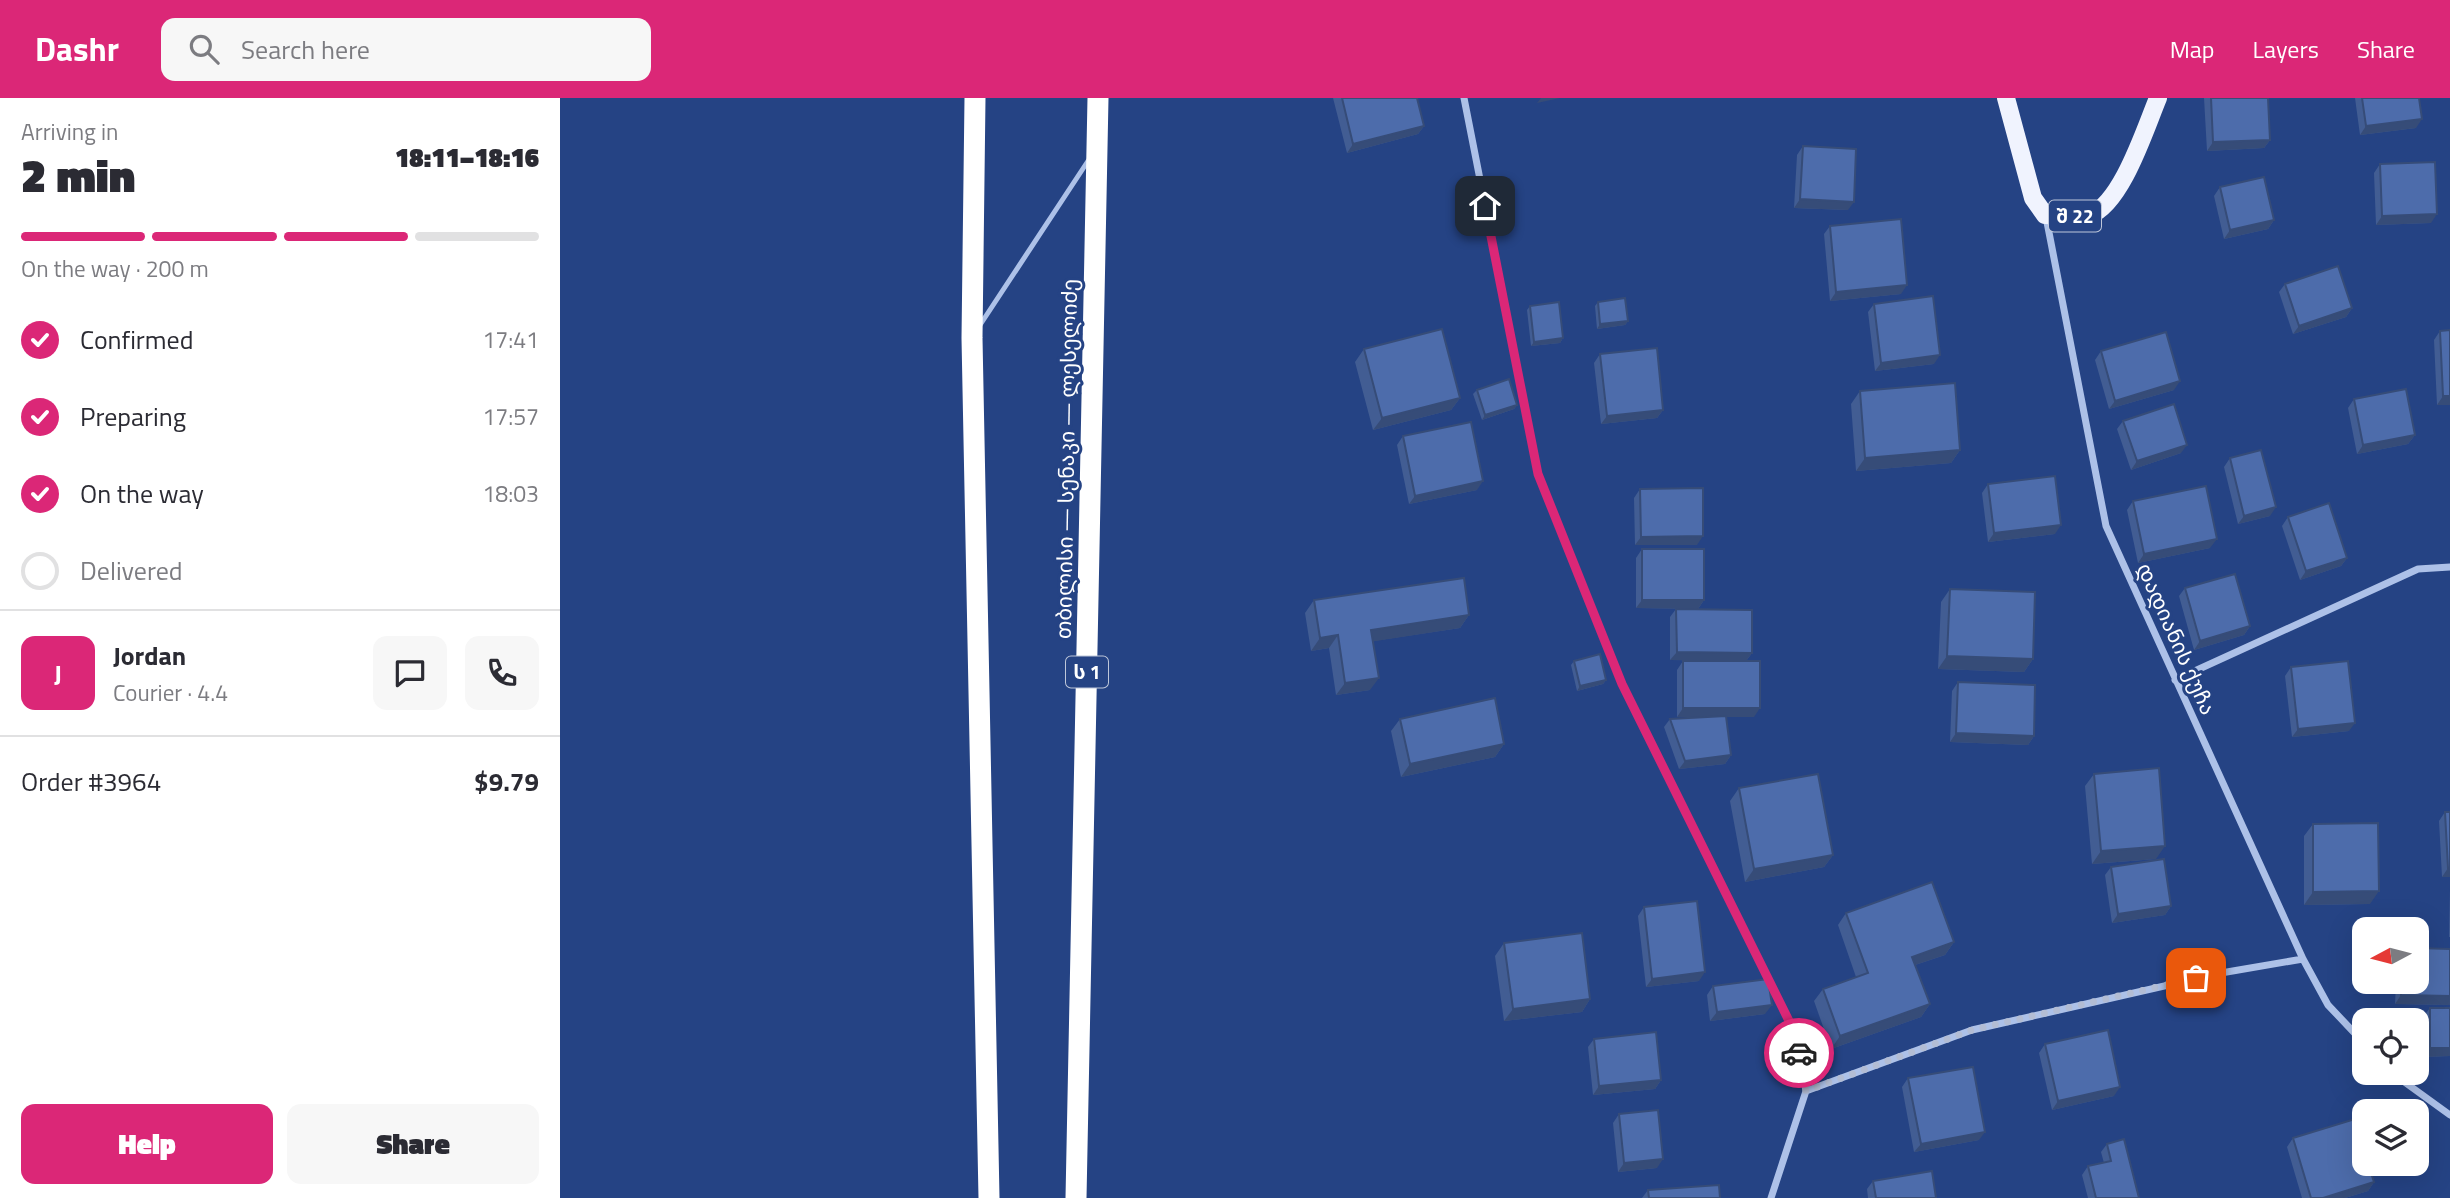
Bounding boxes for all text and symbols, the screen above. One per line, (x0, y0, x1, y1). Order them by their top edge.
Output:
search box (161, 18, 651, 81)
text: Dashr (35, 24, 119, 74)
icon: search (185, 30, 223, 68)
text: Search here (241, 30, 370, 69)
text: Map (2170, 31, 2215, 67)
text: Layers (2253, 31, 2319, 67)
text: Share (2357, 31, 2415, 67)
text: Arriving in (21, 114, 118, 149)
text: 18:11–18:16 (395, 138, 539, 177)
text: 2 min (21, 140, 135, 210)
pin (1455, 176, 1515, 236)
icon: home (1466, 187, 1504, 225)
road number: შ 22 (2049, 200, 2101, 232)
text: On the way · 200 m (21, 251, 209, 286)
street label: თბილისი — სენაკი — ლესელიძე (1047, 278, 1085, 639)
text: Confirmed (80, 320, 194, 359)
icon: check (21, 321, 59, 359)
text: 17:41 (482, 322, 539, 357)
text: Preparing (80, 397, 186, 436)
icon: check (21, 398, 59, 436)
text: 17:57 (482, 399, 539, 434)
text: On the way (80, 474, 204, 513)
icon: check (21, 475, 59, 513)
text: 18:03 (482, 476, 539, 511)
text: Delivered (80, 551, 183, 590)
street label: დადიანის ქუჩა (2129, 558, 2225, 720)
text: Jordan (113, 636, 186, 675)
button: chat (373, 636, 447, 710)
button: phone (465, 636, 539, 710)
text: J (54, 654, 62, 693)
road number: ს 1 (1066, 656, 1108, 688)
text: Courier · 4.4 (113, 675, 228, 710)
text: Order #3964 (21, 762, 161, 801)
text: $9.79 (474, 762, 539, 801)
north arrow (2352, 917, 2429, 994)
map controls (2352, 917, 2429, 1176)
pin (2166, 948, 2226, 1008)
icon: bag (2177, 959, 2215, 997)
button: locate (2352, 1008, 2429, 1085)
courier (1764, 1018, 1834, 1088)
icon: car (1780, 1034, 1818, 1072)
button: layers (2352, 1099, 2429, 1176)
button: Help (21, 1104, 273, 1184)
button: Share (287, 1104, 539, 1184)

